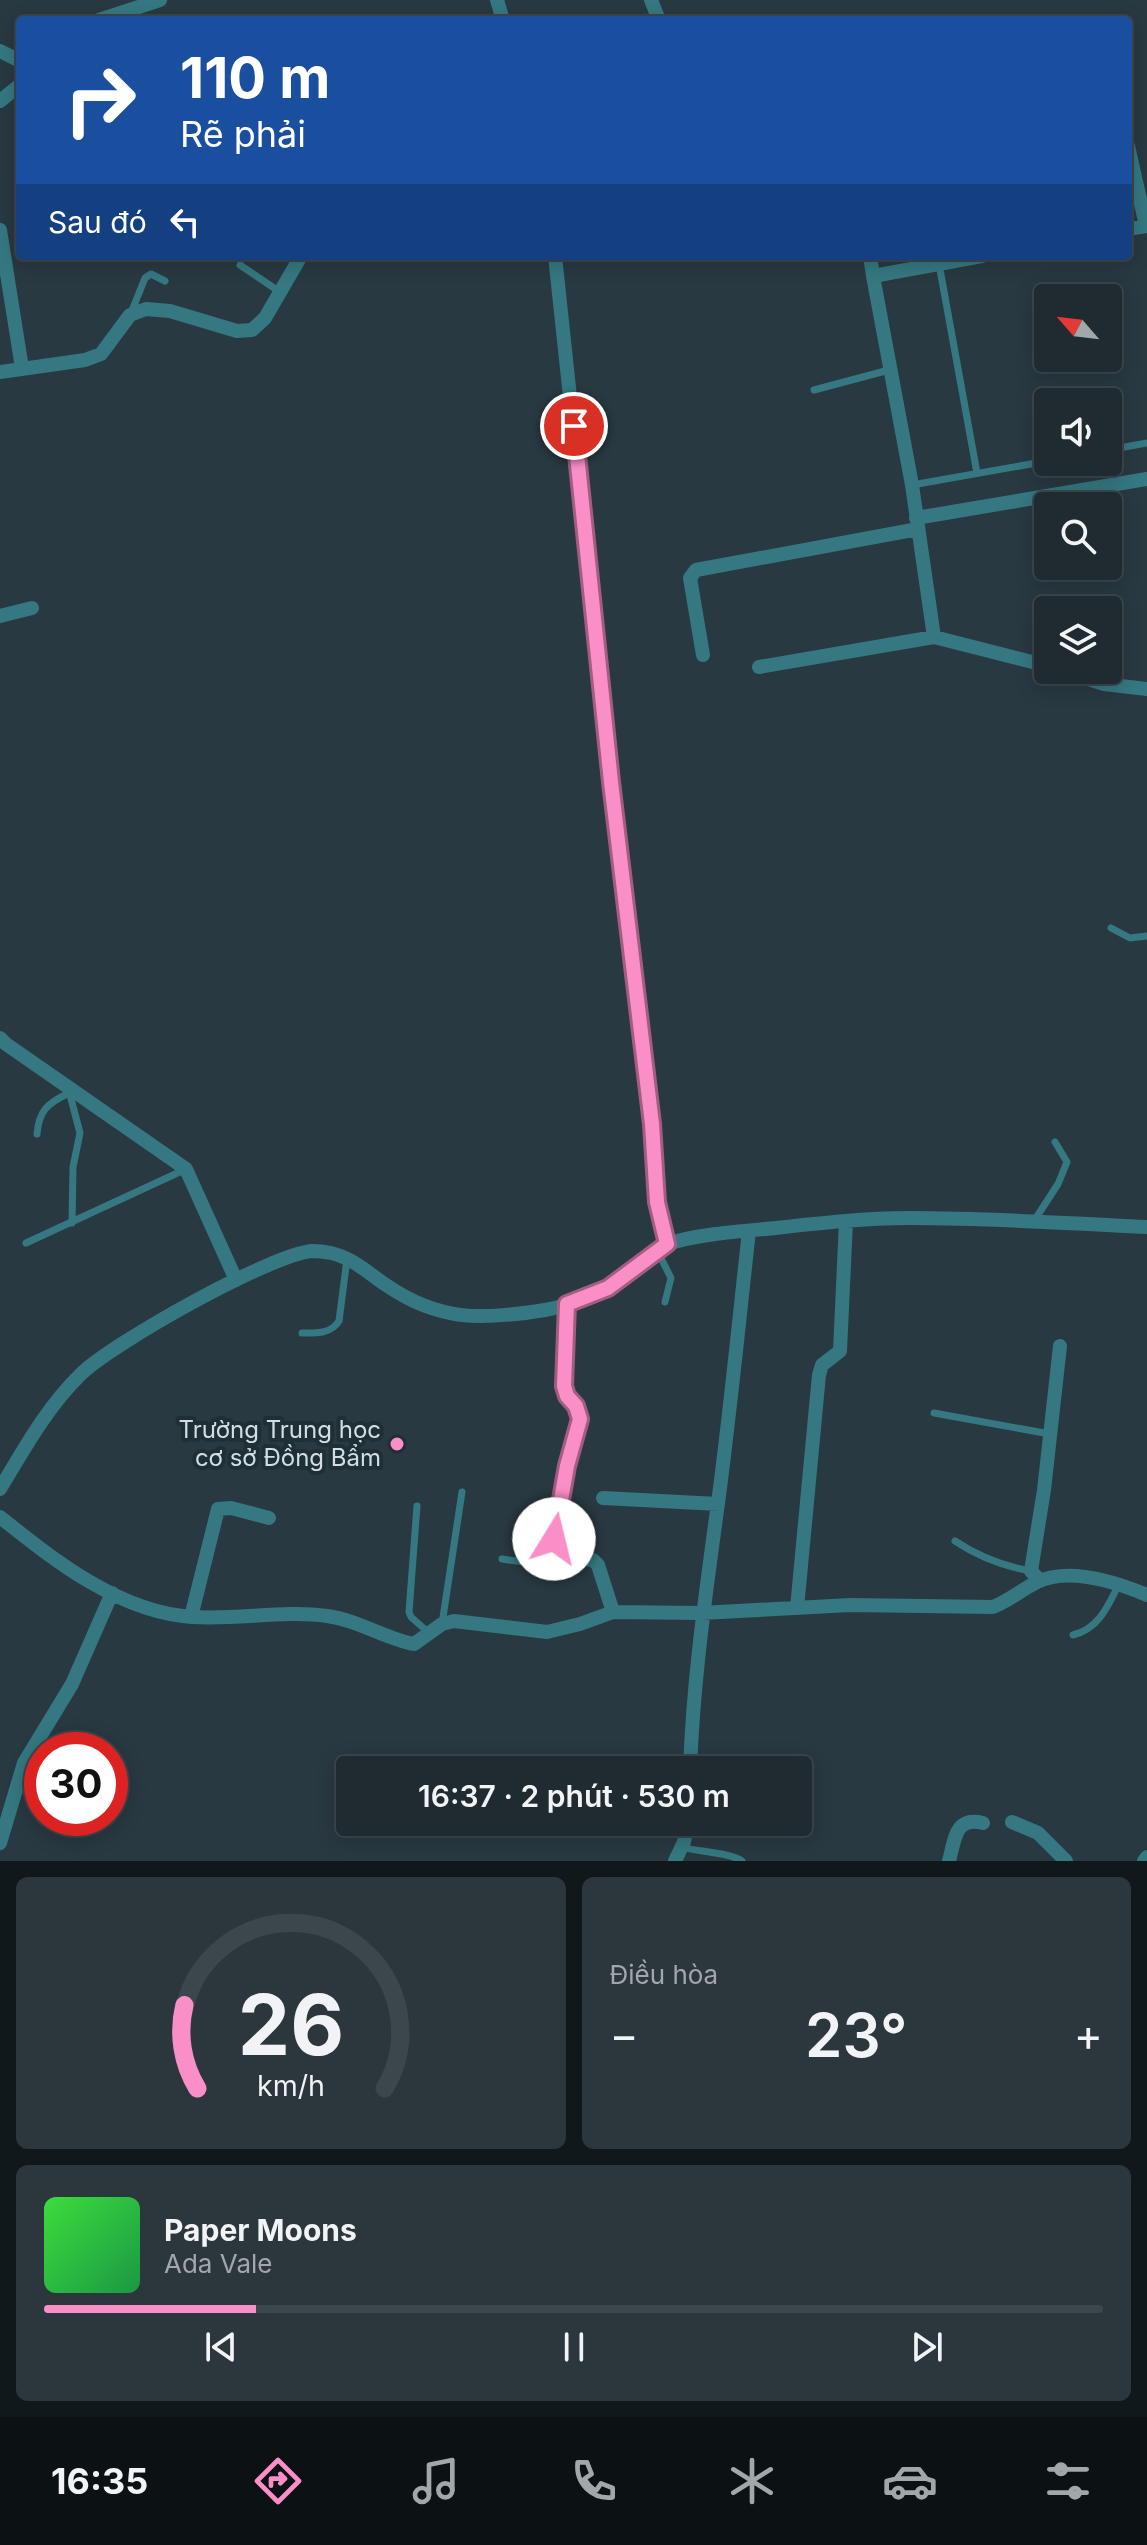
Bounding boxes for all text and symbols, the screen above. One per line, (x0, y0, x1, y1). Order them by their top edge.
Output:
text: 110 m (180, 44, 330, 112)
icon: right (48, 48, 152, 152)
text: Rẽ phải (180, 112, 306, 156)
icon: left (163, 200, 207, 244)
text: Sau đó (48, 204, 147, 240)
north arrow (1034, 284, 1122, 372)
map controls (1034, 284, 1122, 684)
button: sound (1034, 388, 1122, 476)
pin (540, 392, 608, 460)
icon: arrive (552, 404, 596, 448)
button: search (1034, 492, 1122, 580)
button: layers (1034, 596, 1122, 684)
place label: Trường Trung học cơ sở Đồng Bẩm (179, 1415, 381, 1472)
marker: Trường Trung học cơ sở Đồng Bẩm (388, 1435, 406, 1453)
position arrow (512, 1497, 596, 1581)
speed limit sign: 30 (24, 1732, 128, 1836)
text: 16:37 · 2 phút · 530 m (418, 1778, 730, 1814)
text: Điều hòa (610, 1959, 718, 1990)
text: 26 (238, 1974, 344, 2075)
text: 23° (805, 1999, 907, 2071)
text: − (610, 2008, 639, 2062)
text: + (1074, 2008, 1103, 2062)
text: km/h (257, 2068, 325, 2103)
text: Paper Moons (164, 2212, 357, 2248)
text: Ada Vale (164, 2248, 272, 2279)
icon: previous (199, 2325, 243, 2369)
icon: pause (552, 2325, 596, 2369)
icon: next (905, 2325, 949, 2369)
icon: directions (250, 2453, 306, 2509)
icon: music (408, 2453, 464, 2509)
icon: phone (566, 2453, 622, 2509)
icon: climate (724, 2453, 780, 2509)
icon: car (882, 2453, 938, 2509)
icon: filters (1040, 2453, 1096, 2509)
text: 16:35 (51, 2459, 148, 2503)

